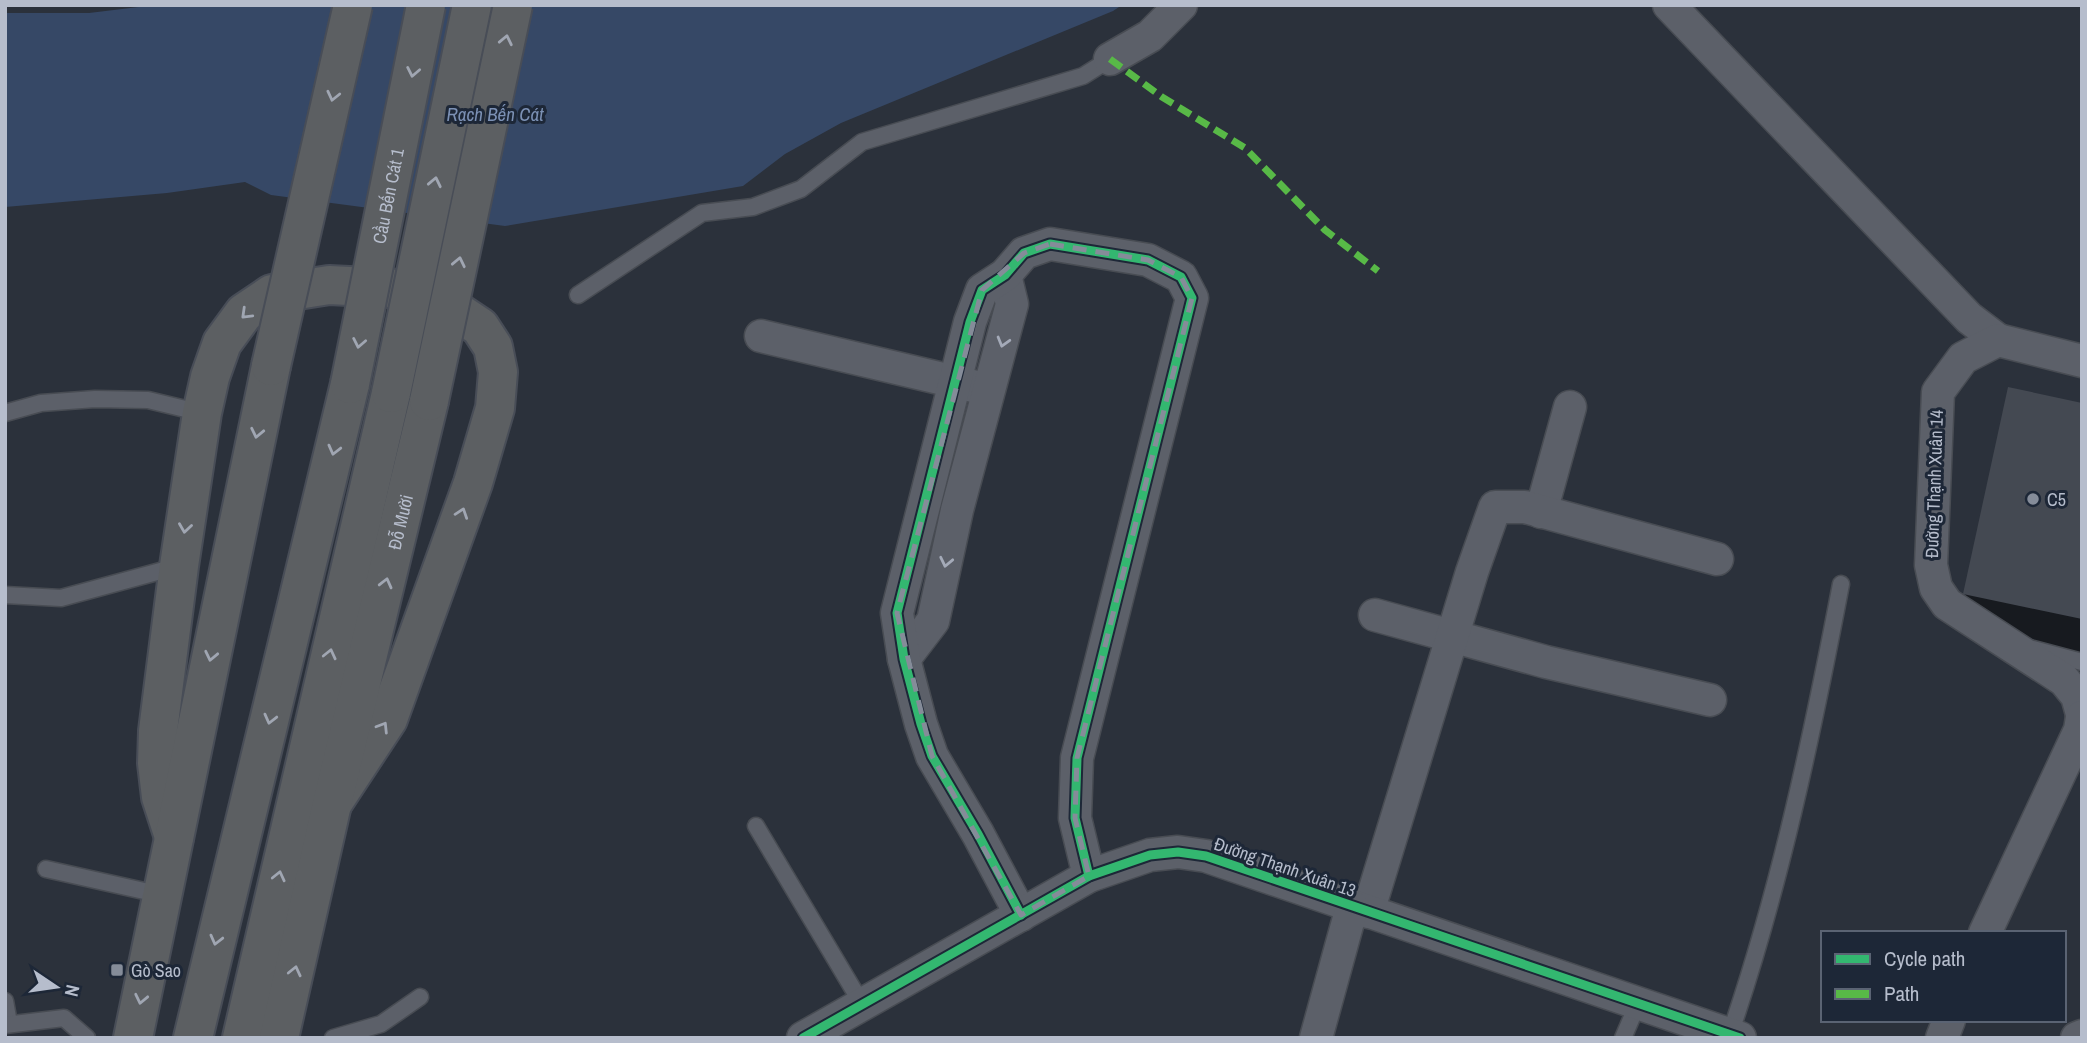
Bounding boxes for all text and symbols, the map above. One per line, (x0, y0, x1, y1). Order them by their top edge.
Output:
one-way arrow (497, 34, 512, 46)
one-way arrow (406, 66, 421, 78)
one-way arrow (326, 90, 341, 102)
water label: Rạch Bến Cát (447, 101, 544, 127)
street label: Cầu Bến Cát 1 (366, 145, 410, 246)
one-way arrow (426, 176, 441, 188)
one-way arrow (450, 256, 465, 268)
one-way arrow (242, 306, 255, 318)
one-way arrow (996, 335, 1011, 347)
one-way arrow (352, 337, 367, 349)
street label: Đường Thạnh Xuân 14 (1919, 409, 1949, 559)
one-way arrow (250, 427, 265, 439)
one-way arrow (328, 444, 343, 456)
place label: C5 (2047, 487, 2066, 512)
marker: C5 (2025, 491, 2041, 507)
street label: Đỗ Mười (381, 492, 419, 552)
one-way arrow (454, 508, 468, 520)
one-way arrow (177, 522, 192, 534)
one-way arrow (939, 556, 954, 568)
one-way arrow (377, 577, 392, 589)
one-way arrow (322, 648, 337, 660)
one-way arrow (205, 650, 220, 662)
one-way arrow (263, 713, 278, 725)
one-way arrow (375, 721, 388, 734)
street label: Đường Thạnh Xuân 13 (1211, 831, 1359, 903)
one-way arrow (271, 870, 285, 882)
legend (1821, 931, 2066, 1022)
one-way arrow (210, 934, 224, 946)
text: Cycle path (1884, 944, 1965, 973)
north arrow (21, 952, 91, 1022)
place label: Gò Sao (131, 958, 181, 983)
marker: Gò Sao (109, 962, 125, 978)
one-way arrow (286, 965, 301, 977)
text: Path (1884, 979, 1919, 1008)
text: N (59, 982, 86, 999)
one-way arrow (134, 993, 149, 1005)

